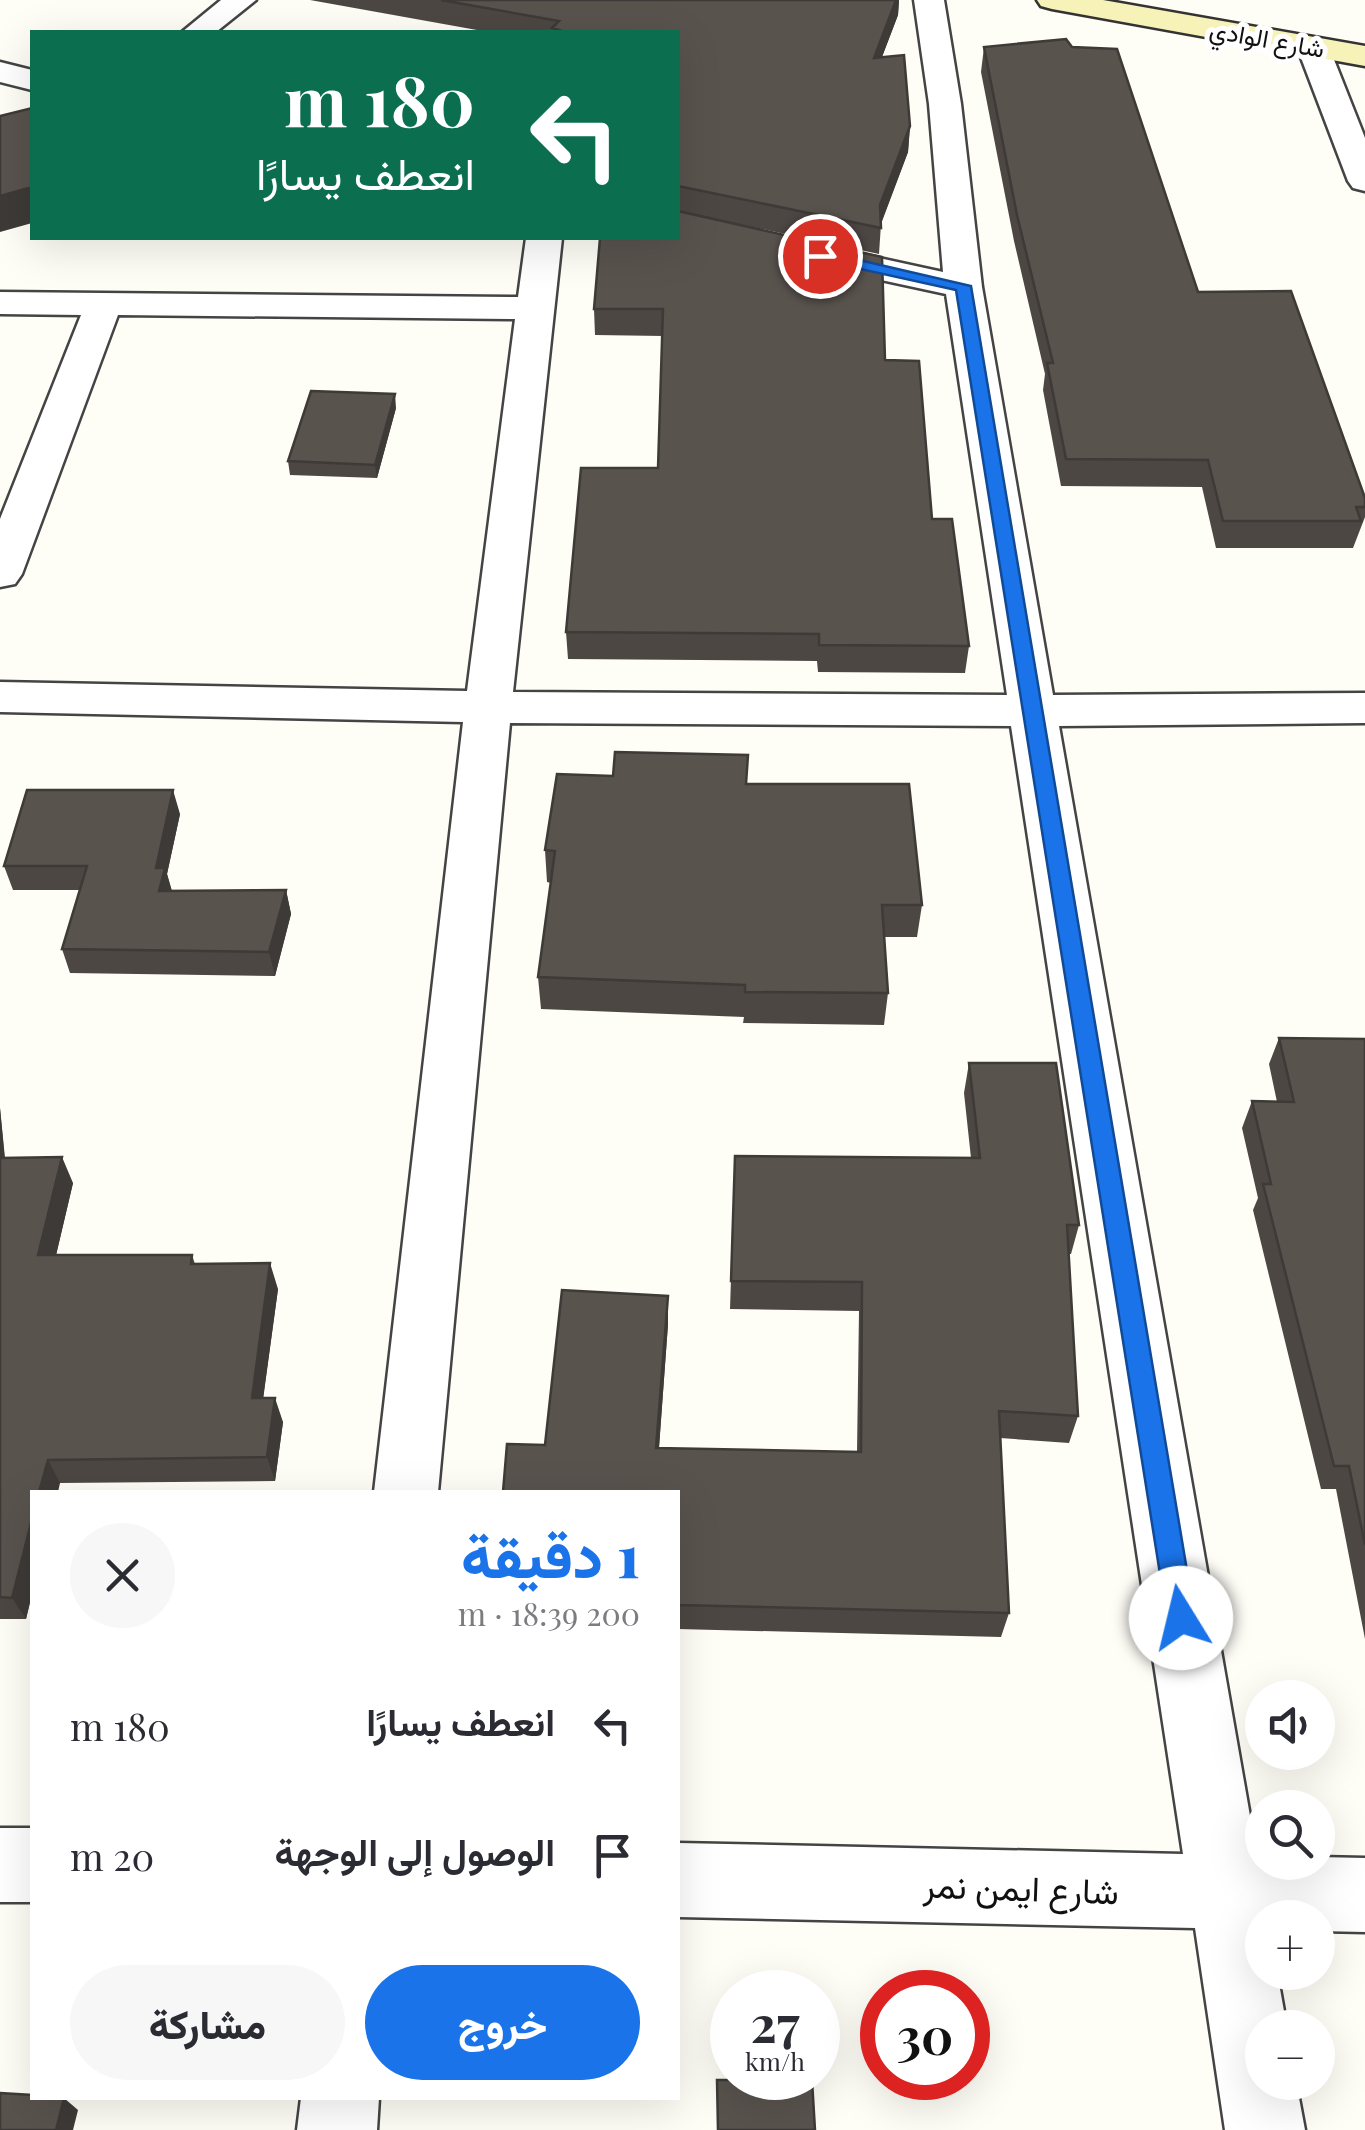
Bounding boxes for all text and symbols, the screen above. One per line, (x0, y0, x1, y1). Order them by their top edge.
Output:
street label: شارع الوادي (1206, 11, 1327, 70)
text: 180 m (284, 51, 475, 145)
icon: left (510, 70, 640, 200)
text: انعطف يسارًا (256, 141, 475, 201)
pin (778, 214, 863, 299)
icon: arrive (793, 229, 848, 284)
text: 1 دقيقة (461, 1513, 640, 1593)
button: close (70, 1523, 175, 1628)
position arrow (1129, 1566, 1233, 1670)
text: 200 m · 18:39 (458, 1591, 640, 1634)
map controls (1245, 1680, 1335, 2100)
button: sound (1245, 1680, 1335, 1770)
text: انعطف يسارًا (366, 1695, 555, 1746)
icon: left (585, 1698, 640, 1753)
text: 180 m (70, 1700, 170, 1751)
button: search (1245, 1790, 1335, 1880)
text: الوصول إلى الوجهة (275, 1825, 555, 1876)
icon: arrive (585, 1828, 640, 1883)
text: 20 m (70, 1830, 154, 1881)
street label: شارع ايمن نمر (921, 1860, 1120, 1916)
button: + (1245, 1900, 1335, 1990)
button: مشاركة (70, 1965, 345, 2080)
button: خروج (365, 1965, 640, 2080)
speed limit sign: 30 (860, 1970, 990, 2100)
text: 27 (751, 1989, 799, 2056)
button: − (1245, 2010, 1335, 2100)
text: km/h (745, 2044, 805, 2077)

